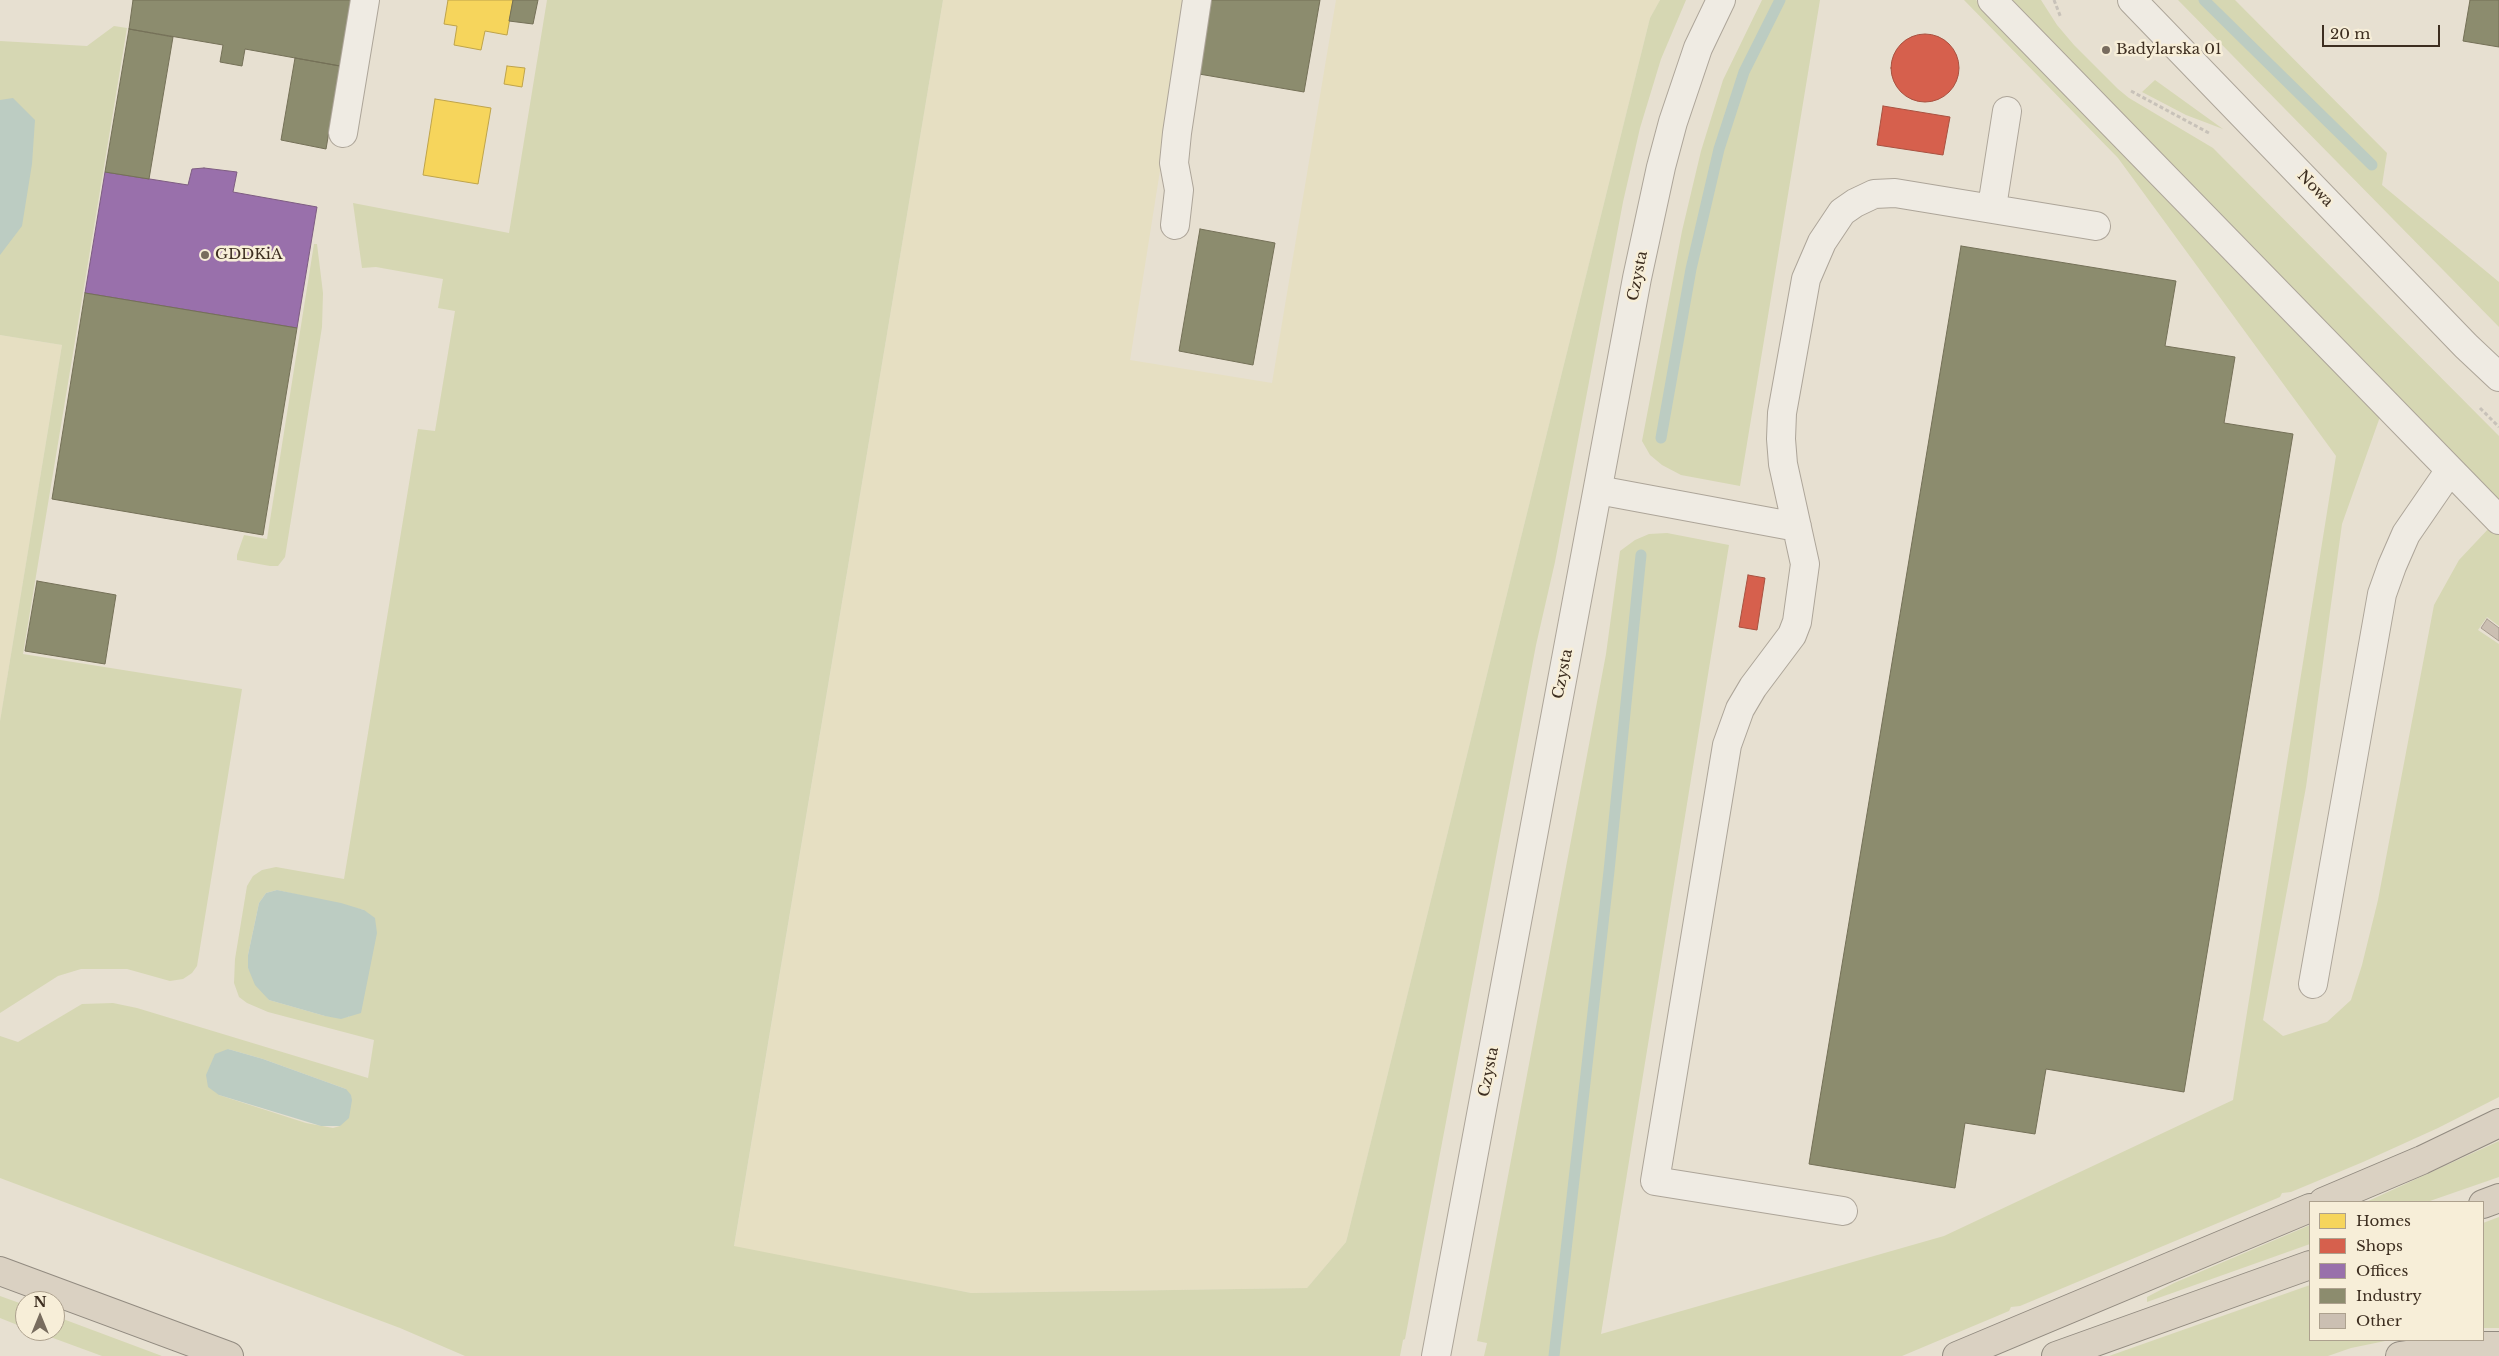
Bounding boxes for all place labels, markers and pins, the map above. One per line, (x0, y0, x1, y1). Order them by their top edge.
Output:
place label: Badylarska 01 (2116, 41, 2222, 59)
marker: Badylarska 01 (2100, 44, 2112, 56)
place label: GDDKiA (215, 246, 283, 264)
marker: GDDKiA (199, 249, 211, 261)

